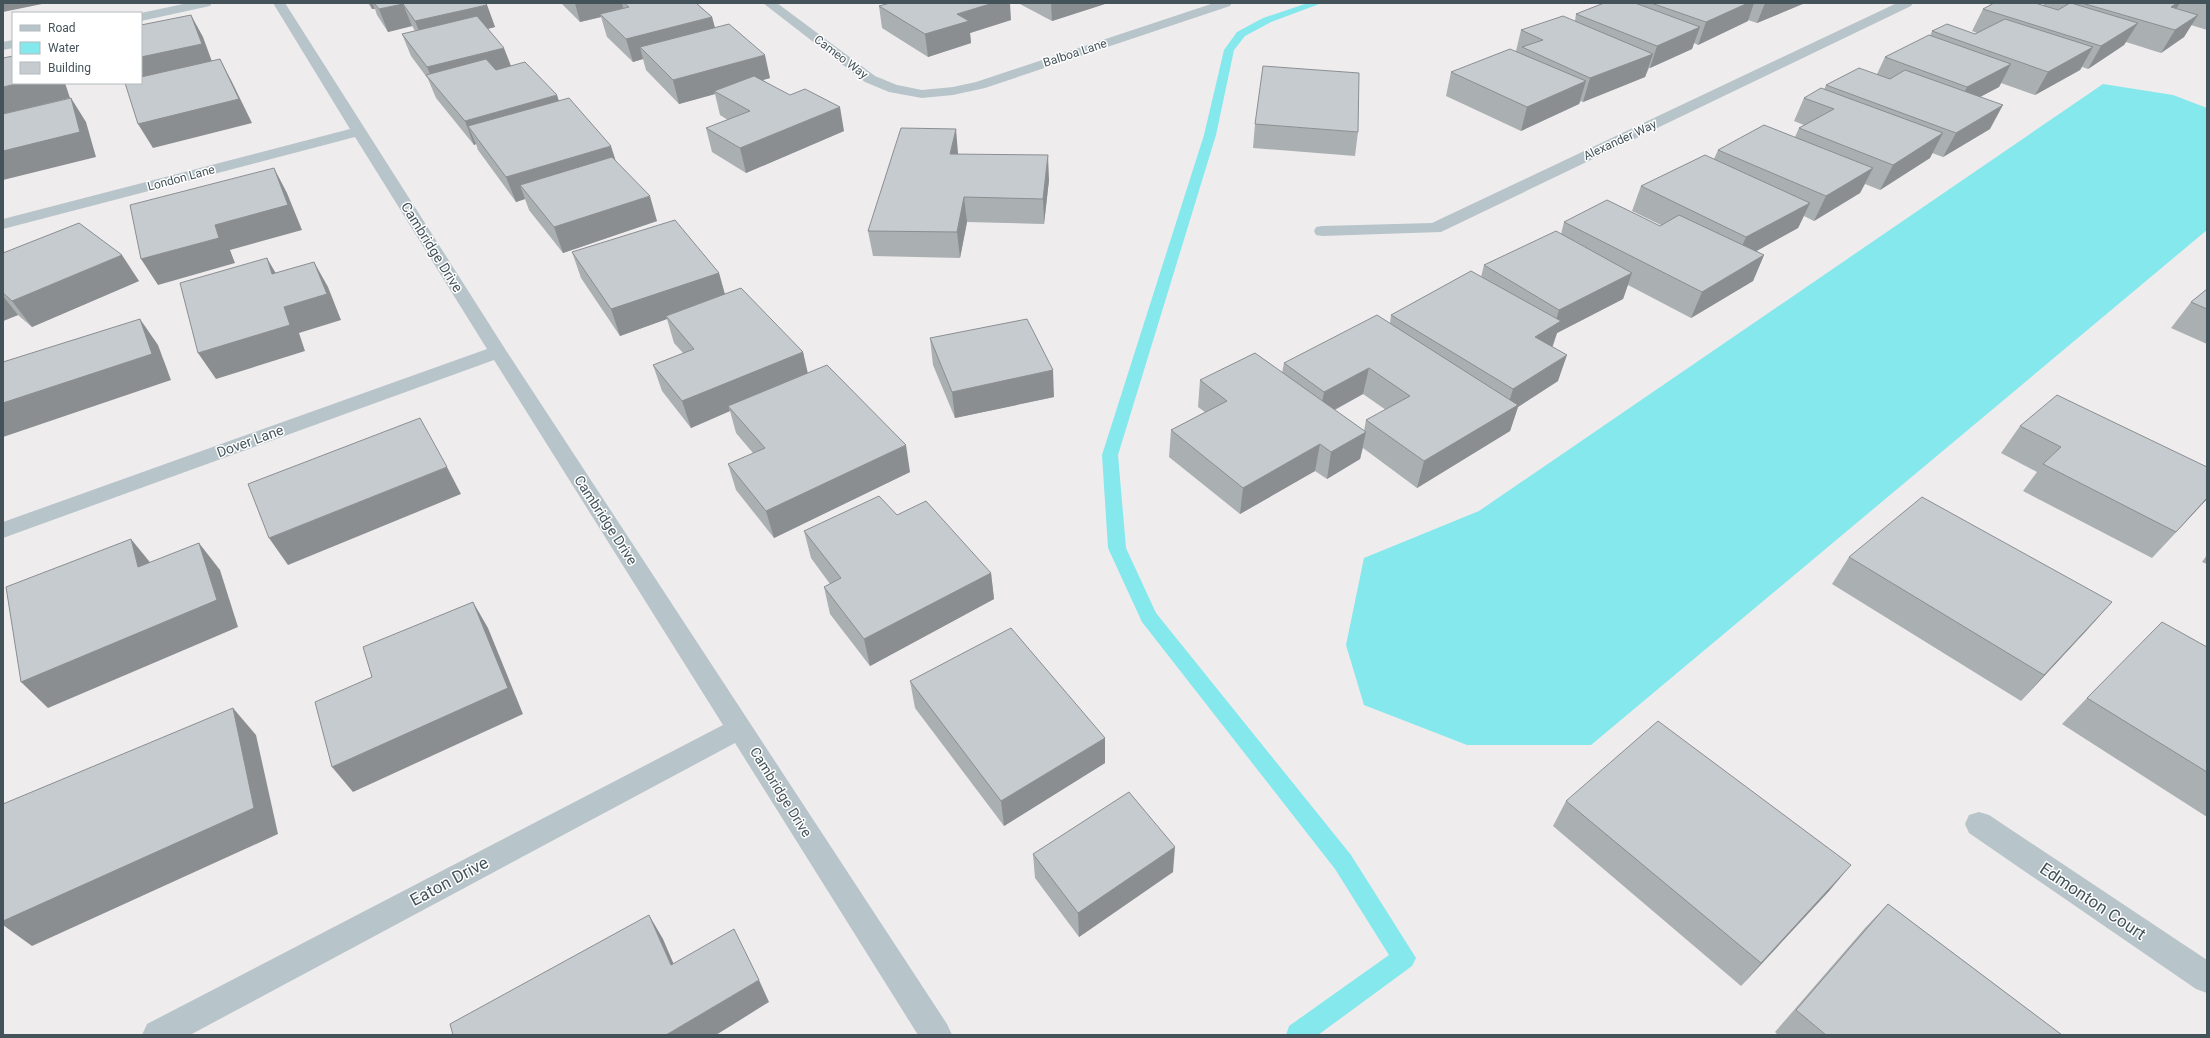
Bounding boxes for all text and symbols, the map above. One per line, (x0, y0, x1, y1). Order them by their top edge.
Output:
legend (12, 12, 142, 84)
text: Road (48, 21, 76, 35)
street label: Cameo Way (811, 32, 871, 82)
street label: Balboa Lane (1041, 36, 1109, 70)
text: Water (48, 41, 79, 55)
text: Building (48, 61, 91, 75)
street label: Alexander Way (1581, 117, 1659, 163)
street label: London Lane (146, 162, 216, 194)
street label: Cambridge Drive (398, 199, 466, 295)
street label: Dover Lane (215, 422, 285, 460)
street label: Cambridge Drive (571, 472, 641, 568)
street label: Cambridge Drive (747, 744, 815, 840)
street label: Eaton Drive (406, 852, 492, 910)
street label: Edmonton Court (2036, 858, 2150, 944)

